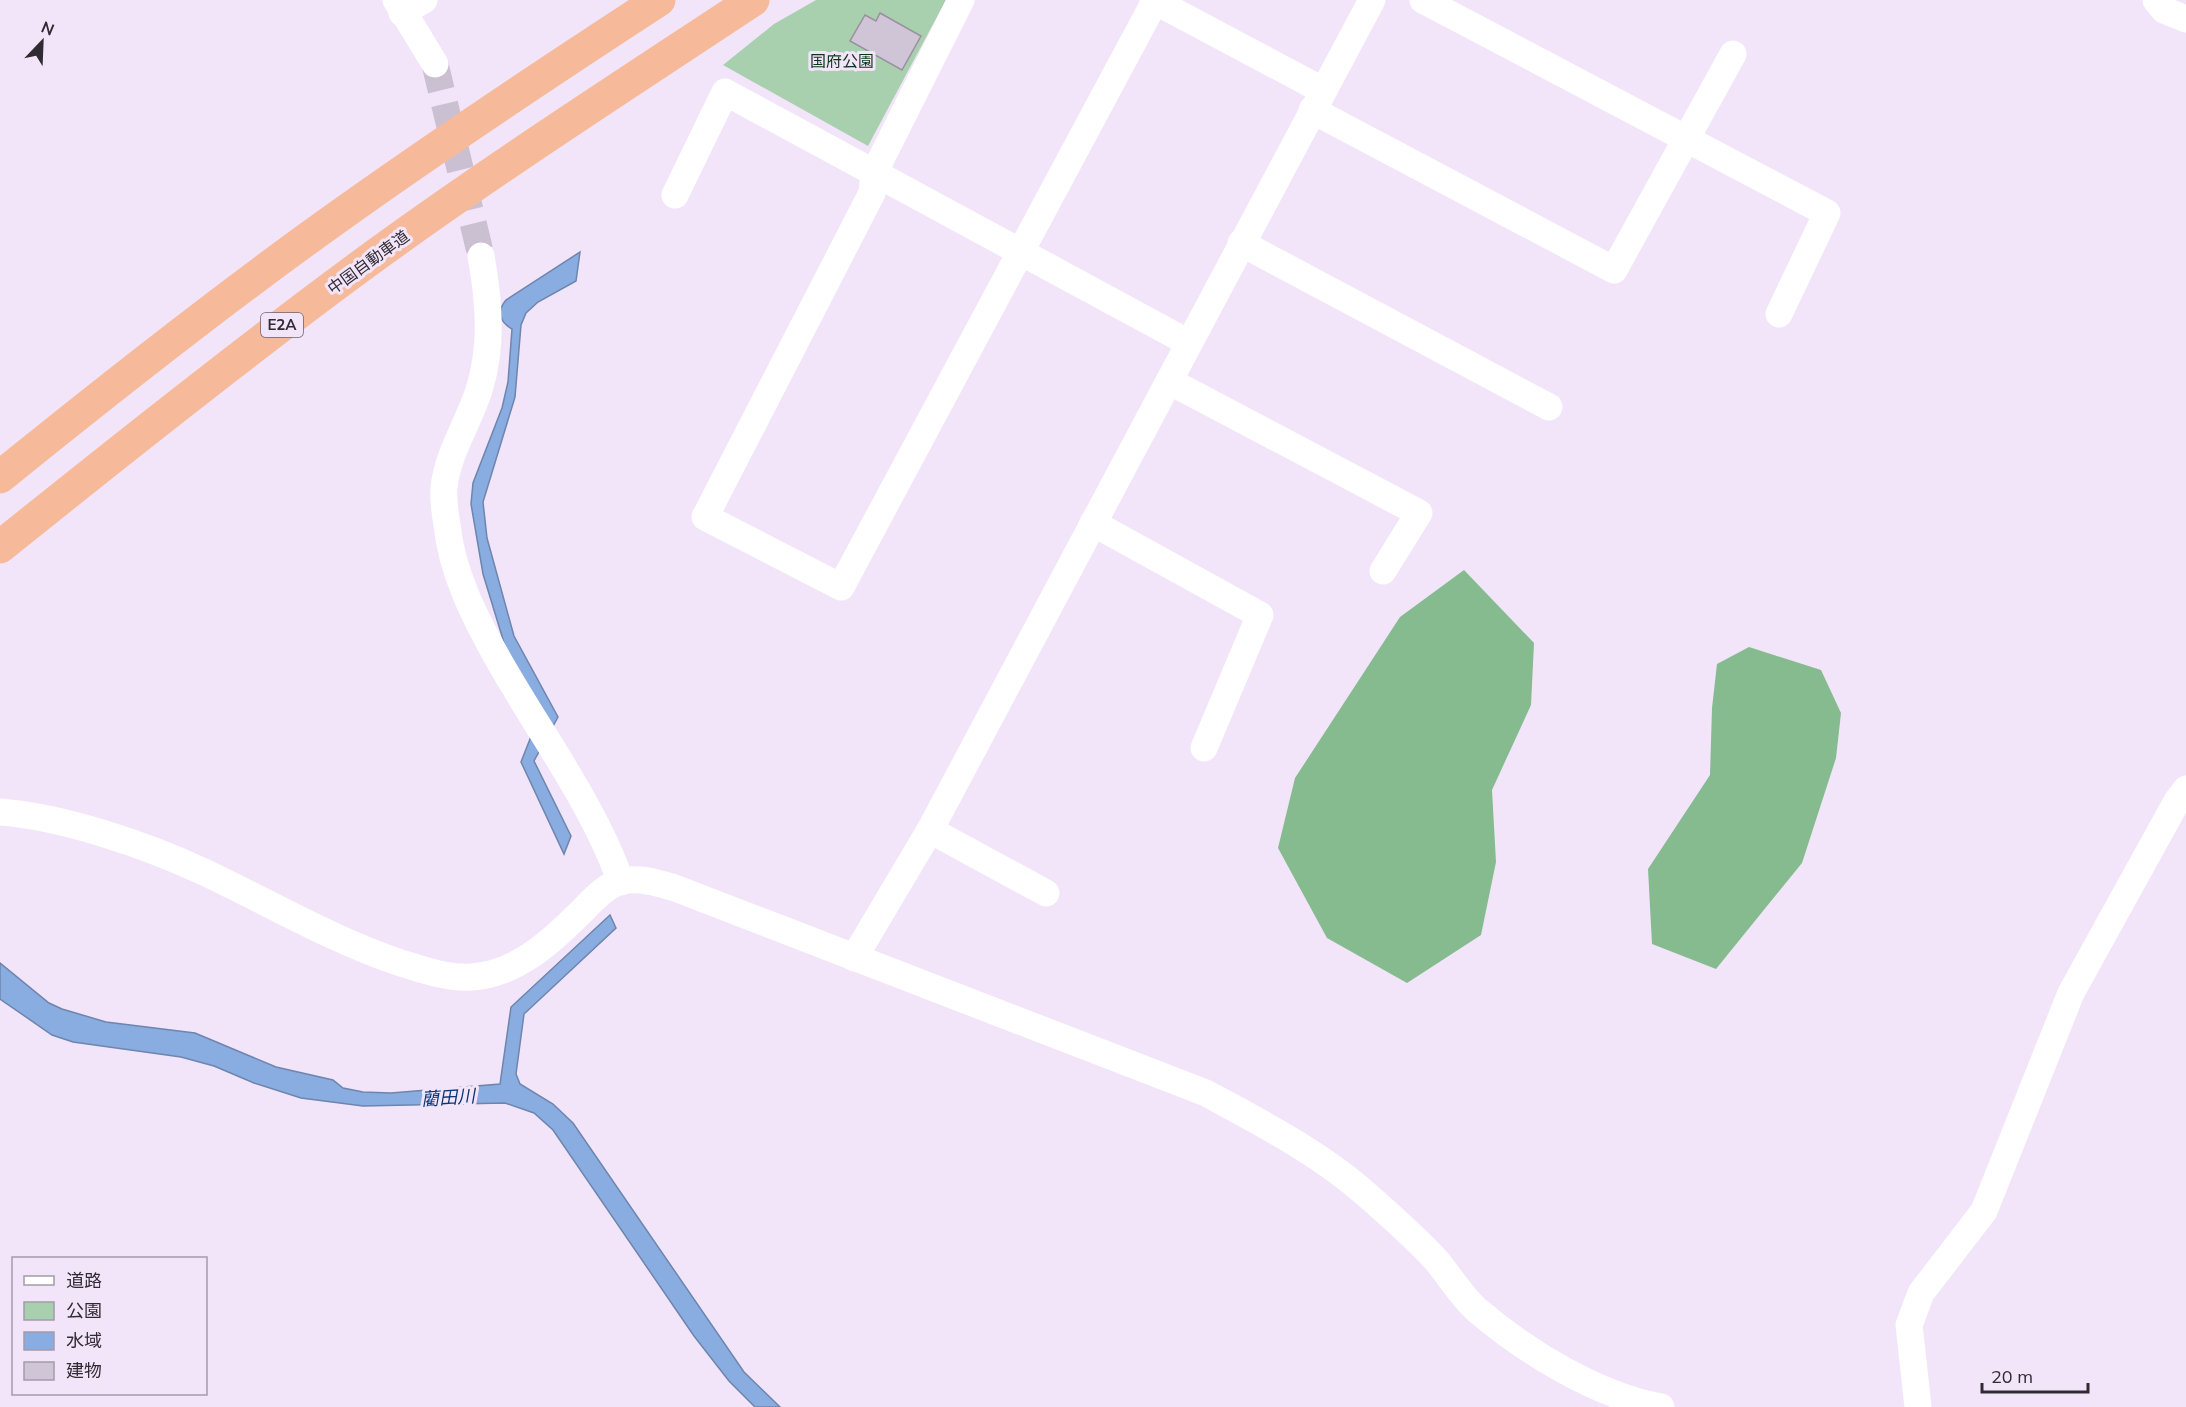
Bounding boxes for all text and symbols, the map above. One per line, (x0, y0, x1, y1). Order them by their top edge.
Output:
north arrow (12, 12, 72, 72)
text: N (38, 17, 57, 40)
park label: 国府公園 (810, 51, 874, 71)
street label: 中国自動車道 (323, 226, 413, 298)
road number: E2A (261, 313, 303, 337)
water label: 藺田川 (420, 1084, 478, 1111)
legend (12, 1257, 207, 1395)
text: 道路 (66, 1269, 102, 1292)
text: 公園 (66, 1299, 102, 1322)
text: 水域 (66, 1329, 102, 1352)
scale bar (1982, 1356, 2088, 1394)
text: 建物 (66, 1359, 102, 1382)
text: 20 m (1991, 1365, 2033, 1388)

